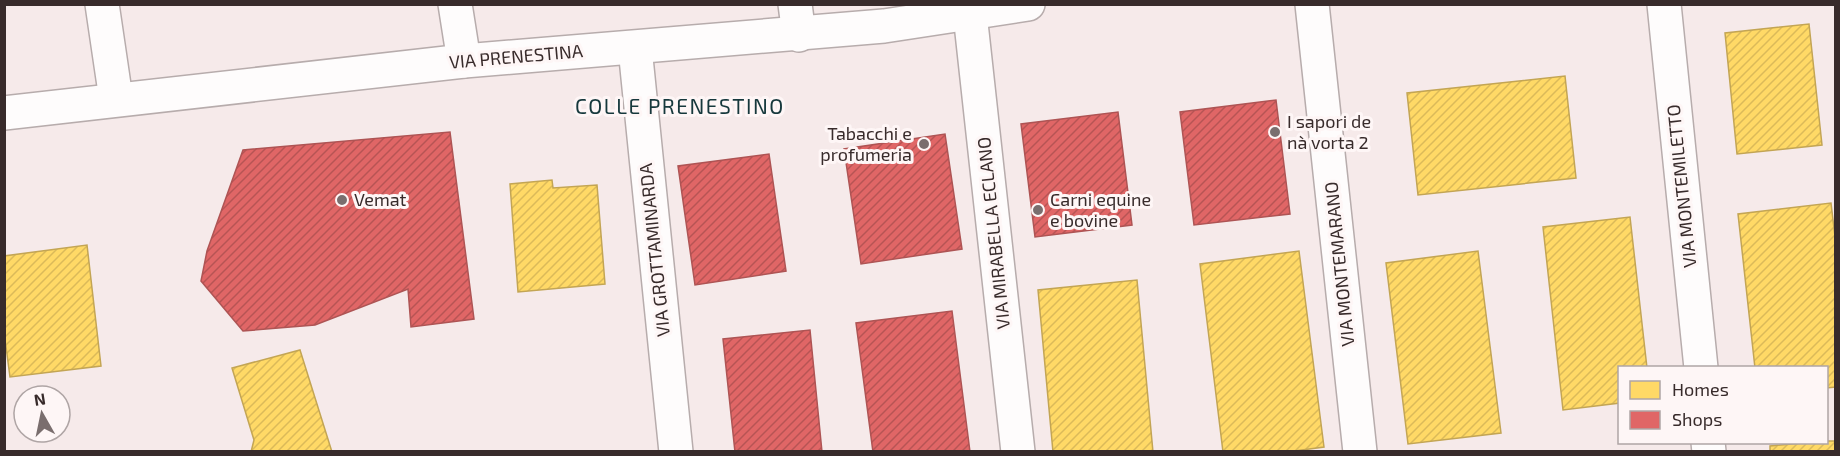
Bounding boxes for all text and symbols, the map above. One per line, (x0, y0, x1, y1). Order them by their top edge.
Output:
street label: VIA PRENESTINA (448, 39, 585, 73)
district label: COLLE PRENESTINO (575, 93, 785, 118)
street label: VIA MONTEMILETTO (1661, 103, 1701, 269)
place label: I sapori de nà vorta 2 (1287, 110, 1371, 153)
place label: Tabacchi e profumeria (820, 122, 912, 165)
marker: I sapori de nà vorta 2 (1268, 125, 1282, 139)
street label: VIA MIRABELLA ECLANO (972, 136, 1014, 330)
marker: Tabacchi e profumeria (917, 137, 931, 151)
street label: VIA GROTTAMINARDA (634, 161, 674, 338)
street label: VIA MONTEMARANO (1319, 181, 1359, 348)
place label: Vemat (354, 188, 407, 210)
place label: Carni equine e bovine (1050, 188, 1151, 231)
marker: Vemat (335, 193, 349, 207)
marker: Carni equine e bovine (1031, 203, 1045, 217)
legend (1618, 366, 1828, 444)
text: Homes (1672, 378, 1729, 400)
north arrow (12, 384, 72, 444)
text: N (32, 388, 47, 409)
text: Shops (1672, 408, 1722, 430)

